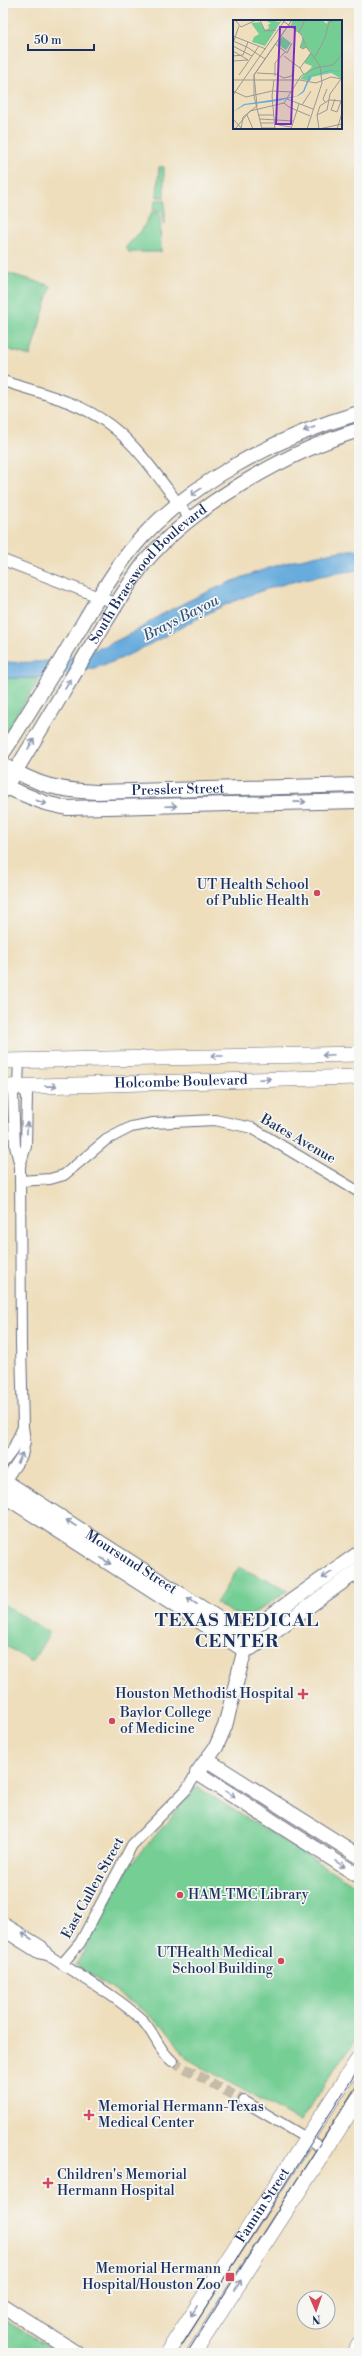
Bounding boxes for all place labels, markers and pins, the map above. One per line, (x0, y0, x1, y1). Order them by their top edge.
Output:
place label: UT Health School of Public Health (197, 876, 310, 910)
marker: UT Health School of Public Health (312, 888, 322, 898)
place label: Houston Methodist Hospital (115, 1685, 294, 1703)
marker: Houston Methodist Hospital (297, 1688, 309, 1700)
place label: Baylor College of Medicine (119, 1704, 212, 1738)
marker: Baylor College of Medicine (107, 1716, 117, 1726)
place label: HAM-TMC Library (188, 1886, 309, 1904)
marker: HAM-TMC Library (175, 1890, 185, 1900)
place label: UTHealth Medical School Building (157, 1944, 274, 1978)
marker: UTHealth Medical School Building (276, 1956, 286, 1966)
place label: Memorial Hermann-Texas Medical Center (98, 2098, 264, 2132)
marker: Memorial Hermann-Texas Medical Center (83, 2109, 95, 2121)
place label: Children's Memorial Hermann Hospital (57, 2166, 187, 2200)
marker: Children's Memorial Hermann Hospital (42, 2177, 54, 2189)
place label: Memorial Hermann Hospital/Houston Zoo (82, 2260, 222, 2294)
marker: Memorial Hermann Hospital/Houston Zoo (224, 2271, 236, 2283)

